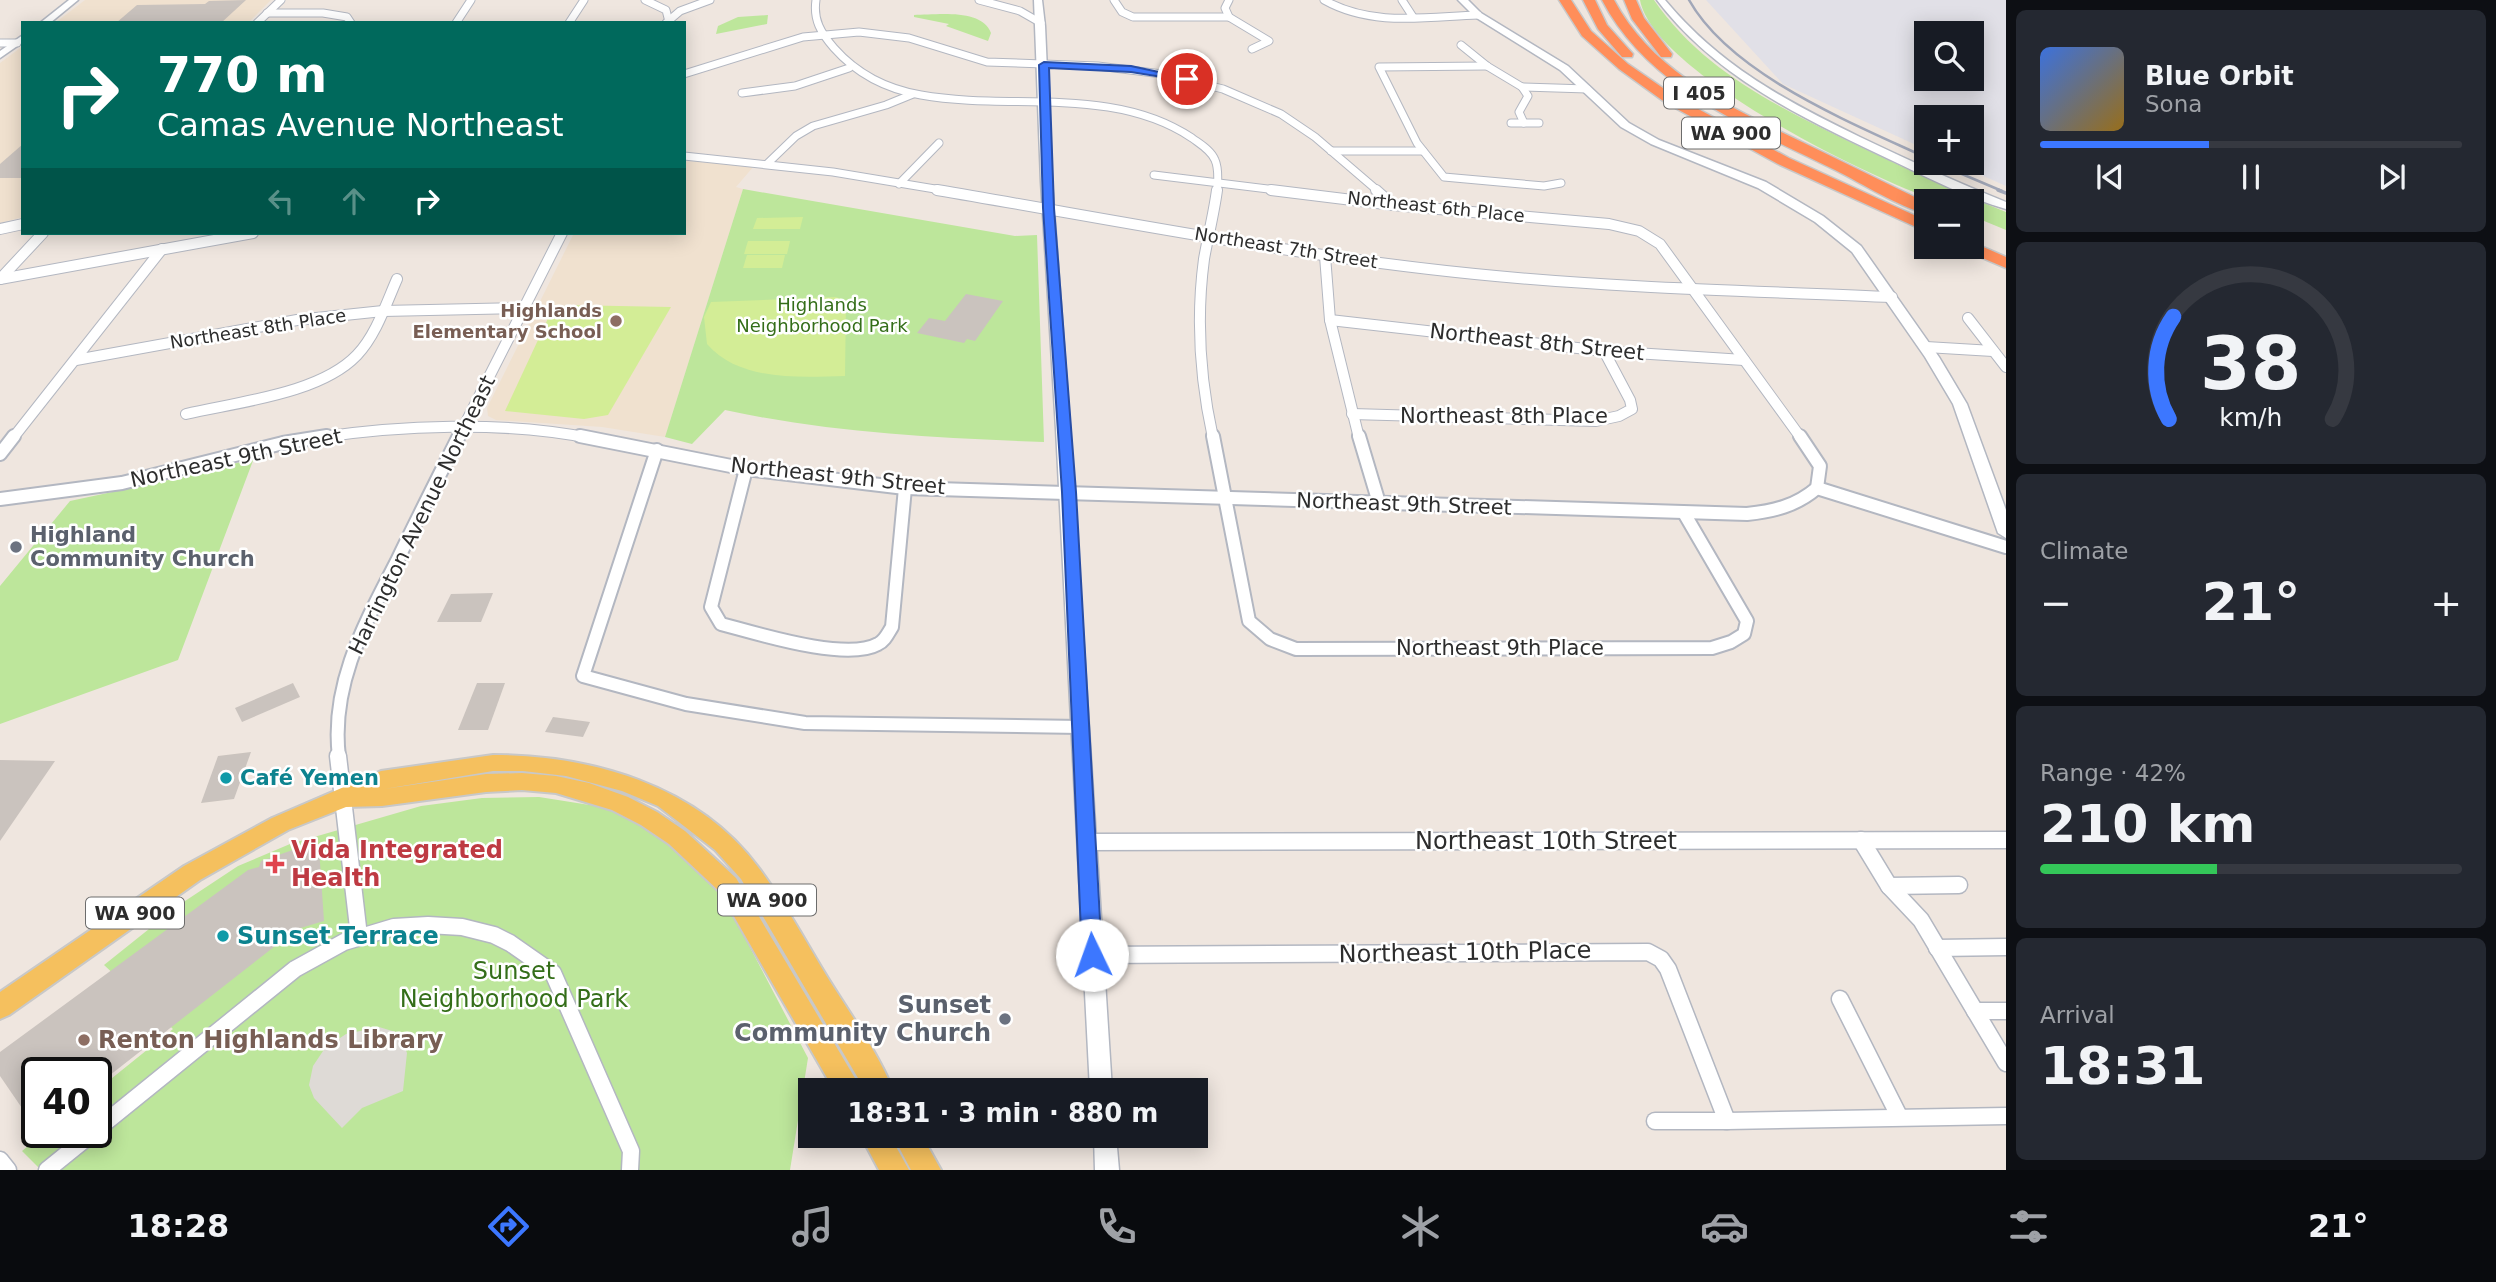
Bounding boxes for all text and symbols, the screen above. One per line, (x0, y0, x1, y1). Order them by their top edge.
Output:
map controls (1914, 21, 1984, 259)
button: search (1914, 21, 1984, 91)
text: 770 m (157, 47, 327, 104)
icon: right (42, 49, 133, 140)
pin (1157, 49, 1217, 109)
icon: arrive (1168, 60, 1206, 98)
text: Blue Orbit (2145, 61, 2294, 91)
road number: I 405 (1664, 78, 1734, 108)
text: Sona (2145, 91, 2202, 117)
button: + (1914, 105, 1984, 175)
text: Camas Avenue Northeast (157, 106, 564, 144)
road number: WA 900 (1682, 118, 1780, 148)
icon: previous (2091, 158, 2129, 196)
icon: pause (2232, 158, 2270, 196)
icon: next (2373, 158, 2411, 196)
icon: left (262, 182, 300, 220)
icon: ahead (335, 182, 373, 220)
icon: right (408, 182, 446, 220)
street label: Northeast 6th Place (1346, 187, 1526, 226)
button: − (1914, 189, 1984, 259)
street label: Northeast 7th Street (1193, 223, 1379, 272)
park label: Highlands Neighborhood Park (736, 294, 908, 336)
place label: Highlands Elementary School (413, 300, 602, 342)
street label: Northeast 8th Place (168, 304, 348, 353)
marker: Highlands Elementary School (608, 313, 624, 329)
street label: Northeast 8th Street (1428, 319, 1646, 365)
text: 38 (2200, 321, 2302, 406)
street label: Harrington Avenue Northeast (344, 372, 500, 658)
text: km/h (2219, 403, 2283, 432)
street label: Northeast 8th Place (1400, 404, 1608, 428)
street label: Northeast 9th Street (128, 424, 344, 492)
street label: Northeast 9th Street (729, 453, 947, 499)
street label: Northeast 9th Street (1296, 488, 1512, 520)
place label: Highland Community Church (30, 523, 255, 571)
text: Climate (2040, 538, 2129, 564)
marker: Highland Community Church (8, 539, 24, 555)
text: 21° (2202, 572, 2300, 632)
text: − (2040, 581, 2072, 625)
text: + (2430, 581, 2462, 625)
street label: Northeast 9th Place (1396, 636, 1604, 660)
text: Range · 42% (2040, 760, 2186, 786)
place label: Café Yemen (240, 766, 379, 790)
marker: Café Yemen (218, 770, 234, 786)
text: 210 km (2040, 794, 2255, 854)
street label: Northeast 10th Street (1415, 827, 1677, 855)
place label: Vida Integrated Health (291, 836, 503, 892)
marker: Vida Integrated Health (265, 854, 285, 874)
road number: WA 900 (718, 885, 816, 916)
road number: WA 900 (86, 897, 184, 928)
position arrow (1055, 918, 1129, 992)
place label: Sunset Terrace (237, 922, 439, 950)
marker: Sunset Terrace (215, 928, 231, 944)
street label: Northeast 10th Place (1338, 936, 1592, 968)
park label: Sunset Neighborhood Park (400, 957, 628, 1013)
place label: Sunset Community Church (734, 991, 991, 1047)
text: Arrival (2040, 1002, 2115, 1028)
marker: Sunset Community Church (997, 1011, 1013, 1027)
place label: Renton Highlands Library (98, 1026, 444, 1054)
marker: Renton Highlands Library (76, 1032, 92, 1048)
text: 18:31 (2040, 1036, 2206, 1096)
speed limit sign: 40 (21, 1057, 112, 1148)
text: 18:31 · 3 min · 880 m (848, 1098, 1158, 1128)
icon: directions (484, 1202, 533, 1251)
icon: music (788, 1202, 837, 1251)
icon: phone (1092, 1202, 1141, 1251)
icon: climate (1396, 1202, 1445, 1251)
icon: car (1700, 1202, 1749, 1251)
icon: filters (2004, 1202, 2053, 1251)
text: 18:28 (127, 1207, 229, 1245)
text: 21° (2308, 1207, 2368, 1245)

